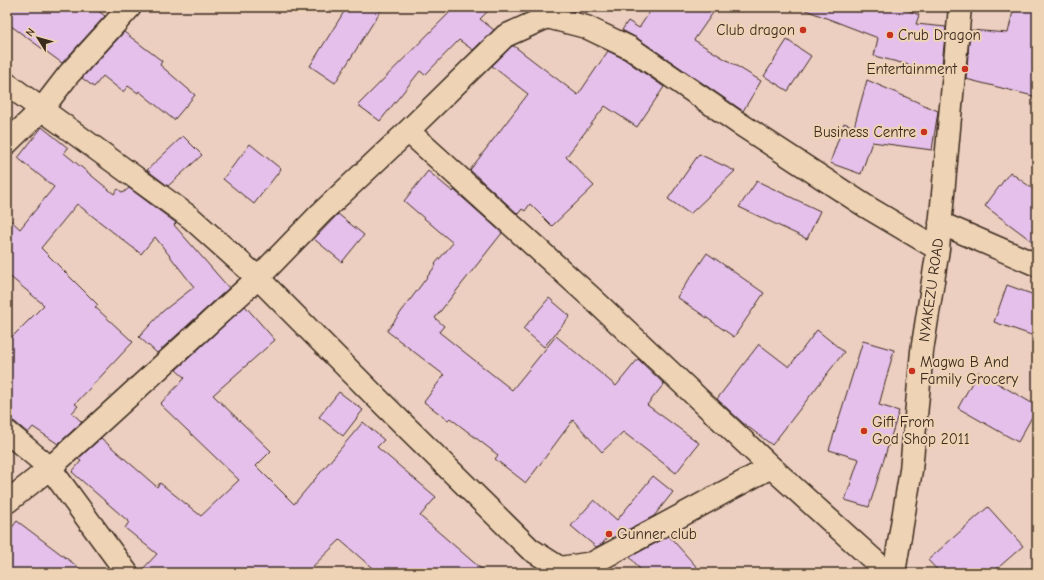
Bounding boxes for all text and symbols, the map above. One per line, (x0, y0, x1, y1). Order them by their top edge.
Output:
north arrow (18, 18, 58, 58)
place label: Club dragon (716, 21, 795, 39)
marker: Club dragon (798, 25, 808, 35)
text: N (23, 26, 38, 39)
place label: Crub Dragon (898, 26, 981, 44)
marker: Crub Dragon (885, 30, 895, 40)
place label: Entertainment (867, 60, 958, 78)
marker: Entertainment (960, 64, 970, 74)
place label: Business Centre (814, 123, 916, 141)
marker: Business Centre (919, 127, 929, 137)
street label: NYAKEZU ROAD (915, 237, 947, 343)
place label: Magwa B And Family Grocery (920, 353, 1018, 388)
marker: Magwa B And Family Grocery (907, 366, 917, 376)
place label: Gift From God Shop 2011 (872, 413, 970, 448)
marker: Gift From God Shop 2011 (859, 426, 869, 436)
place label: Gunner club (617, 525, 697, 543)
marker: Gunner club (604, 529, 614, 539)

